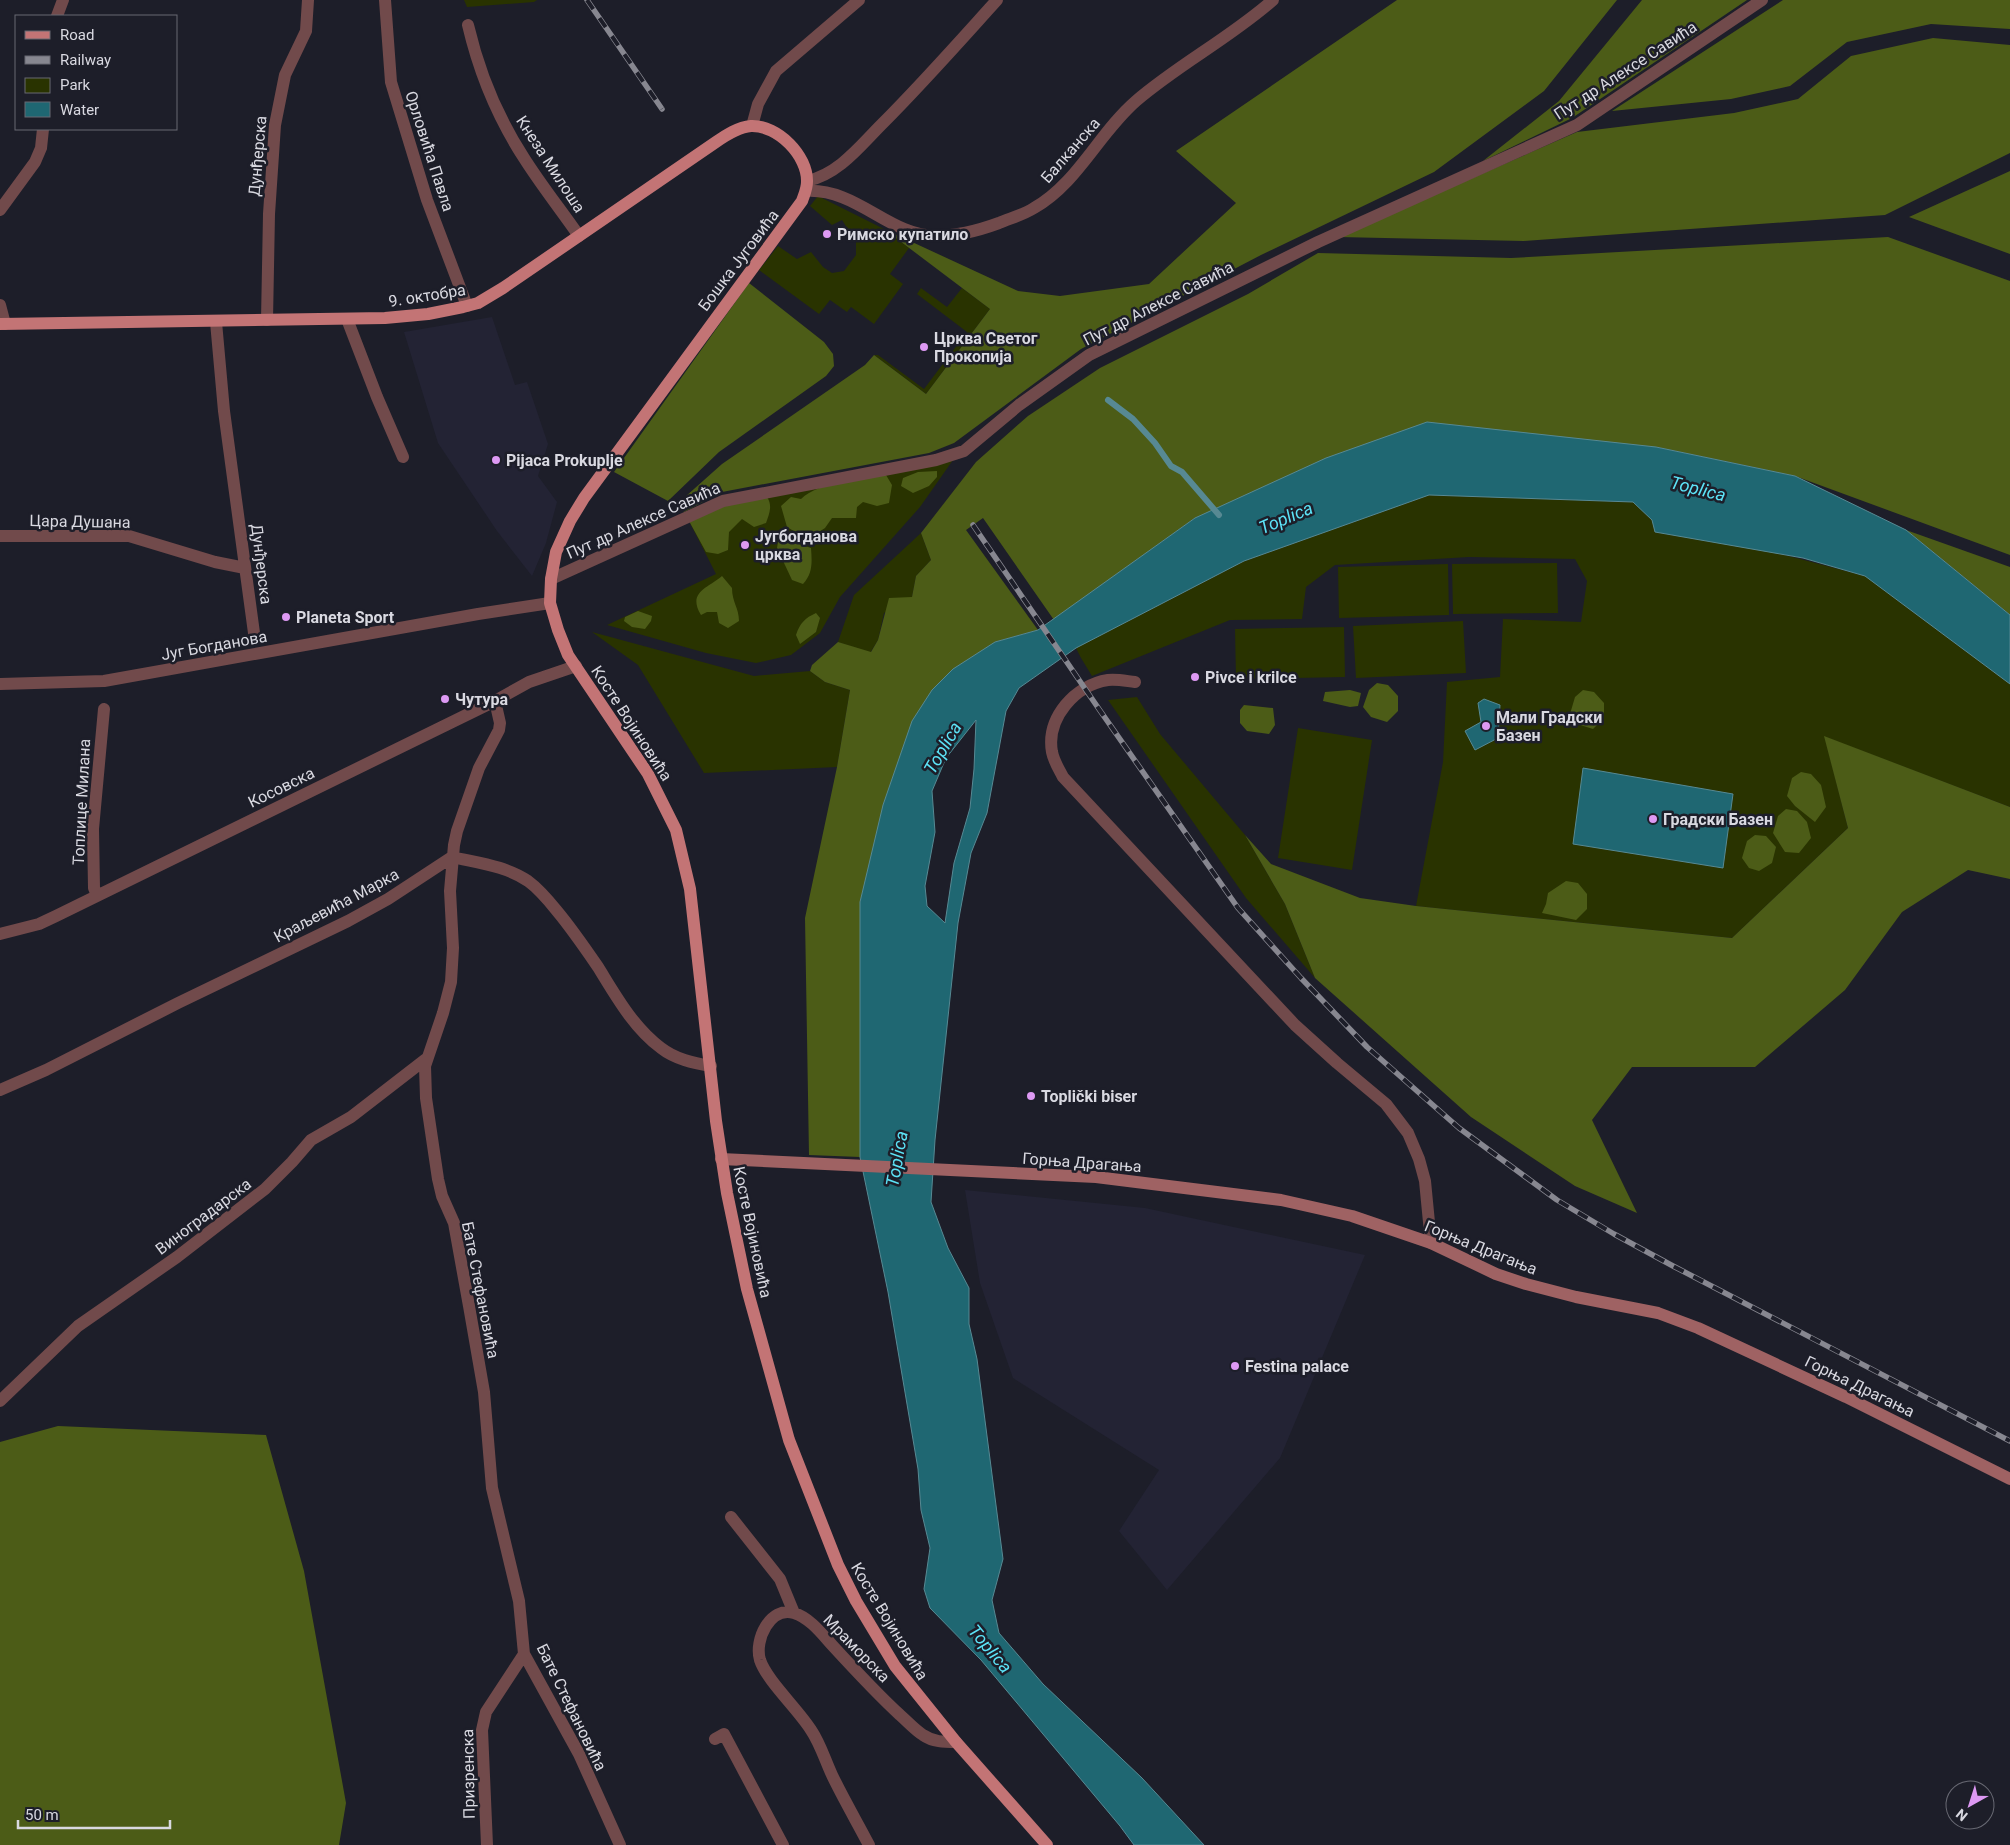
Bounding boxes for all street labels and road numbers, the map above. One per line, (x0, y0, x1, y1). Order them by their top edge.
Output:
street label: Пут др Алексе Савића (1550, 17, 1700, 124)
street label: Орловића Павла (401, 88, 458, 214)
street label: Кнеза Милоша (512, 112, 589, 216)
street label: Балканска (1037, 114, 1104, 187)
street label: Дунђерска (245, 115, 270, 197)
street label: Бошка Југовића (694, 206, 783, 315)
street label: Пут др Алексе Савића (1080, 257, 1237, 350)
street label: 9. октобра (387, 280, 467, 311)
street label: Пут др Алексе Савића (563, 478, 723, 563)
street label: Цара Душана (29, 511, 131, 532)
street label: Дунђерска (247, 523, 276, 605)
street label: Југ Богданова (160, 627, 269, 664)
street label: Косте Војиновића (587, 662, 676, 785)
street label: Топлице Милана (69, 738, 94, 866)
street label: Косовска (245, 763, 318, 812)
street label: Краљевића Марка (270, 864, 402, 946)
street label: Горња Драгања (1022, 1149, 1142, 1176)
street label: Косте Војиновића (729, 1165, 776, 1300)
street label: Виноградарска (152, 1174, 255, 1259)
street label: Горња Драгања (1422, 1216, 1540, 1279)
street label: Бате Стефановића (458, 1220, 503, 1360)
street label: Горња Драгања (1802, 1352, 1918, 1421)
street label: Косте Војиновића (847, 1559, 932, 1683)
street label: Мраморска (819, 1610, 894, 1686)
street label: Бате Стефановића (533, 1641, 611, 1774)
street label: Призренска (458, 1729, 479, 1819)

